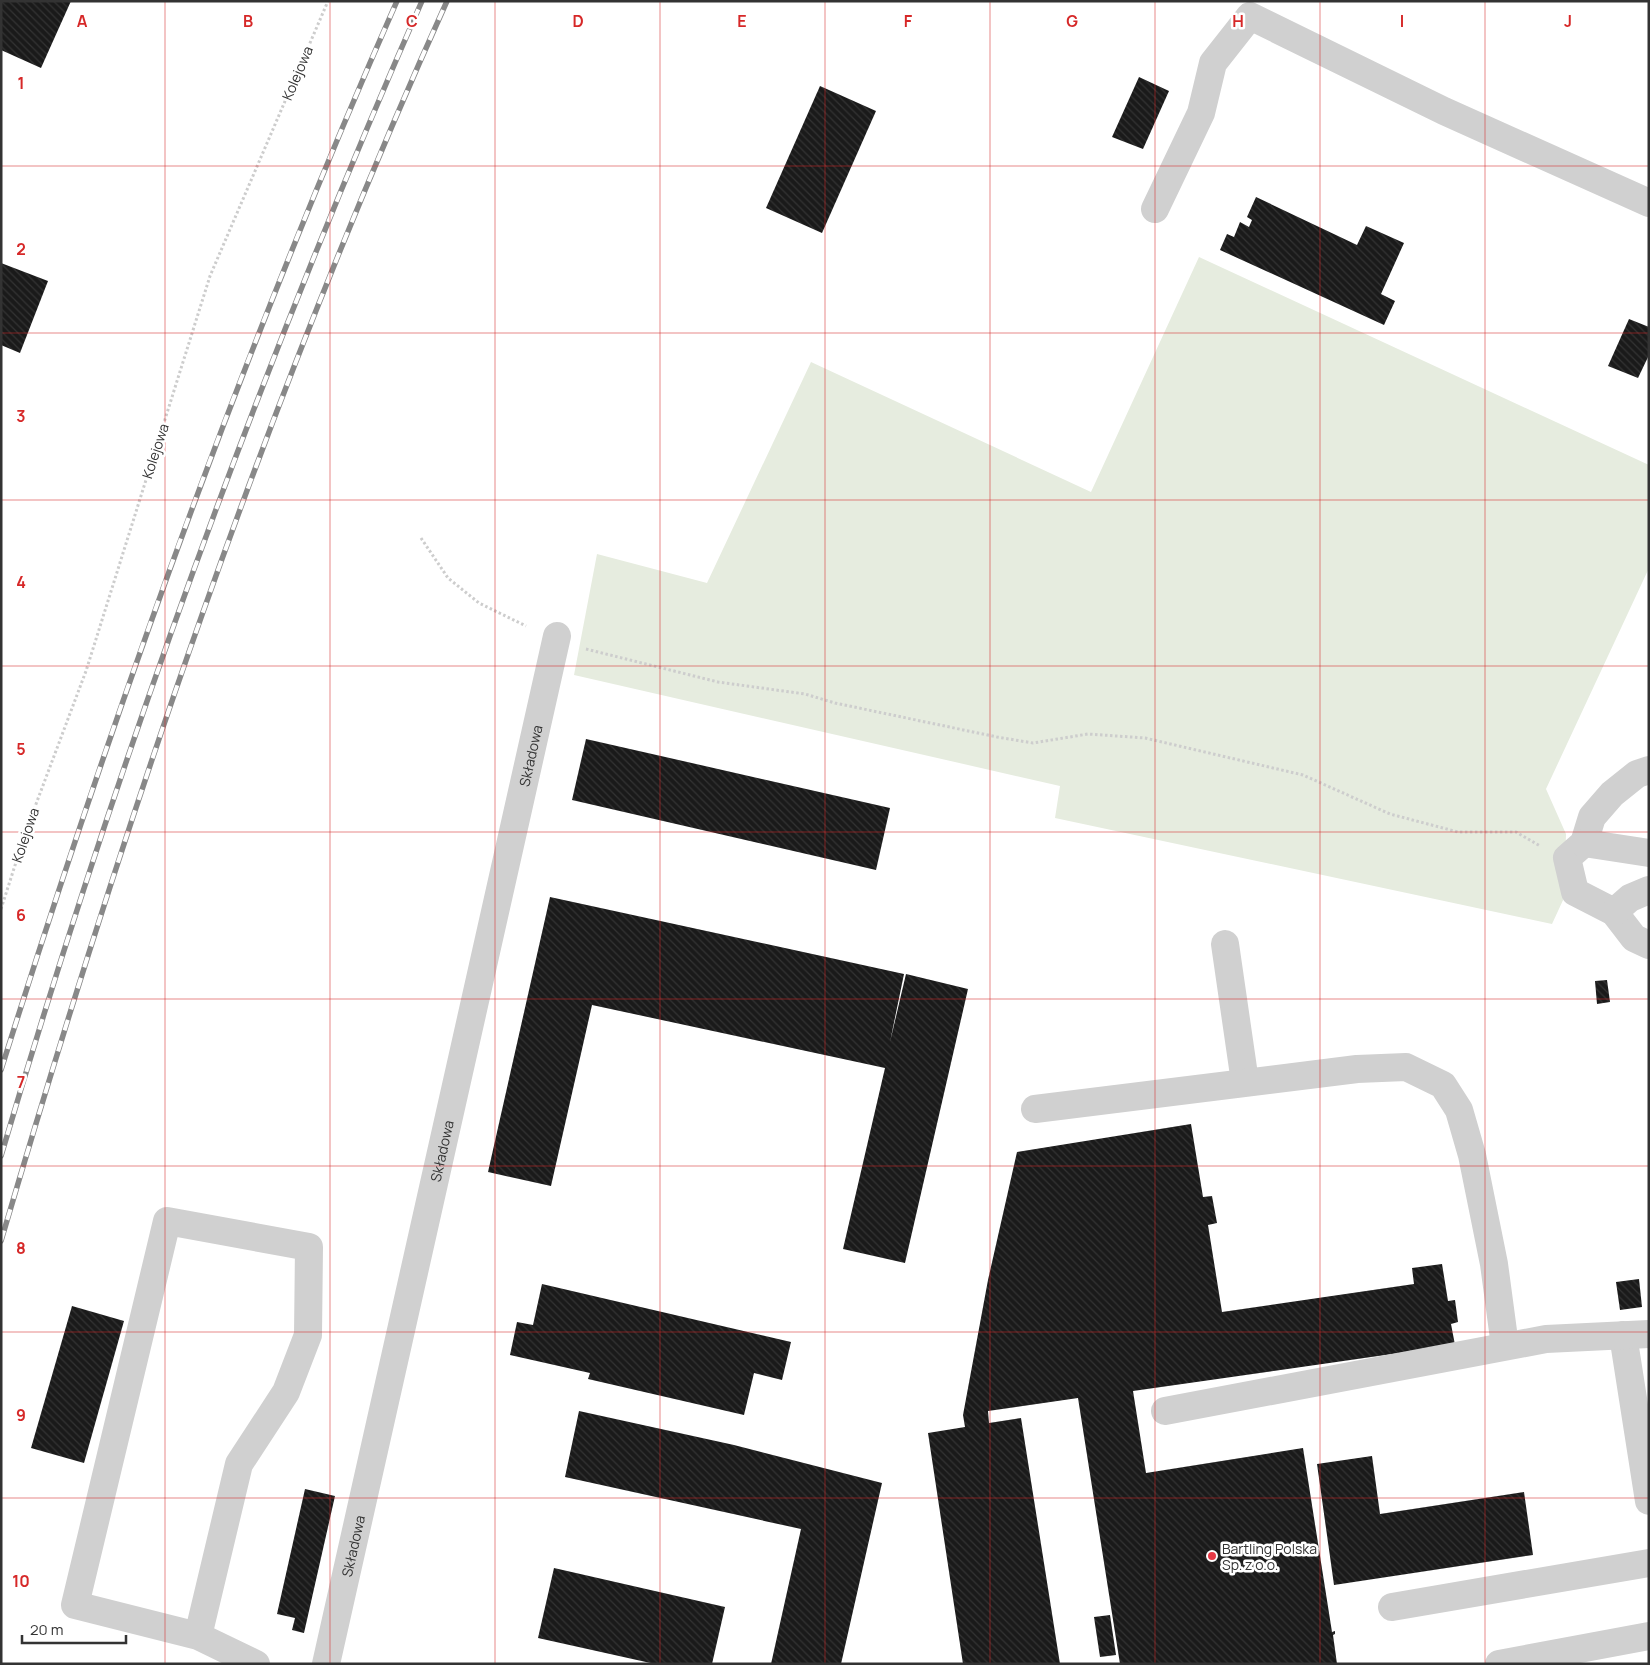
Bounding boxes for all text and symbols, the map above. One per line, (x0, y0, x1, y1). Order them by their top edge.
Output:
text: A (77, 10, 88, 32)
text: B (243, 10, 253, 32)
text: C (406, 10, 418, 32)
text: D (572, 10, 584, 32)
text: E (737, 10, 747, 32)
text: F (904, 10, 913, 32)
text: G (1066, 10, 1078, 32)
text: H (1232, 10, 1244, 32)
text: I (1400, 10, 1404, 32)
text: J (1564, 10, 1572, 32)
street label: Kolejowa (277, 43, 317, 103)
text: 1 (17, 72, 25, 94)
text: 2 (16, 238, 26, 260)
text: 3 (16, 405, 26, 427)
street label: Kolejowa (137, 421, 173, 481)
text: 4 (16, 571, 26, 593)
street label: Składowa (514, 723, 546, 788)
text: 5 (16, 738, 26, 760)
street label: Kolejowa (7, 805, 43, 865)
text: 6 (16, 904, 26, 926)
text: 7 (17, 1071, 25, 1093)
street label: Składowa (425, 1118, 457, 1183)
text: 8 (16, 1237, 26, 1259)
text: 9 (16, 1404, 26, 1426)
street label: Składowa (336, 1513, 369, 1579)
place label: Bartling Polska Sp. z o.o. (1222, 1539, 1317, 1574)
marker: Bartling Polska Sp. z o.o. (1206, 1550, 1218, 1562)
text: 10 (12, 1570, 30, 1592)
scale bar (22, 1612, 126, 1644)
text: 20 m (30, 1619, 63, 1640)

